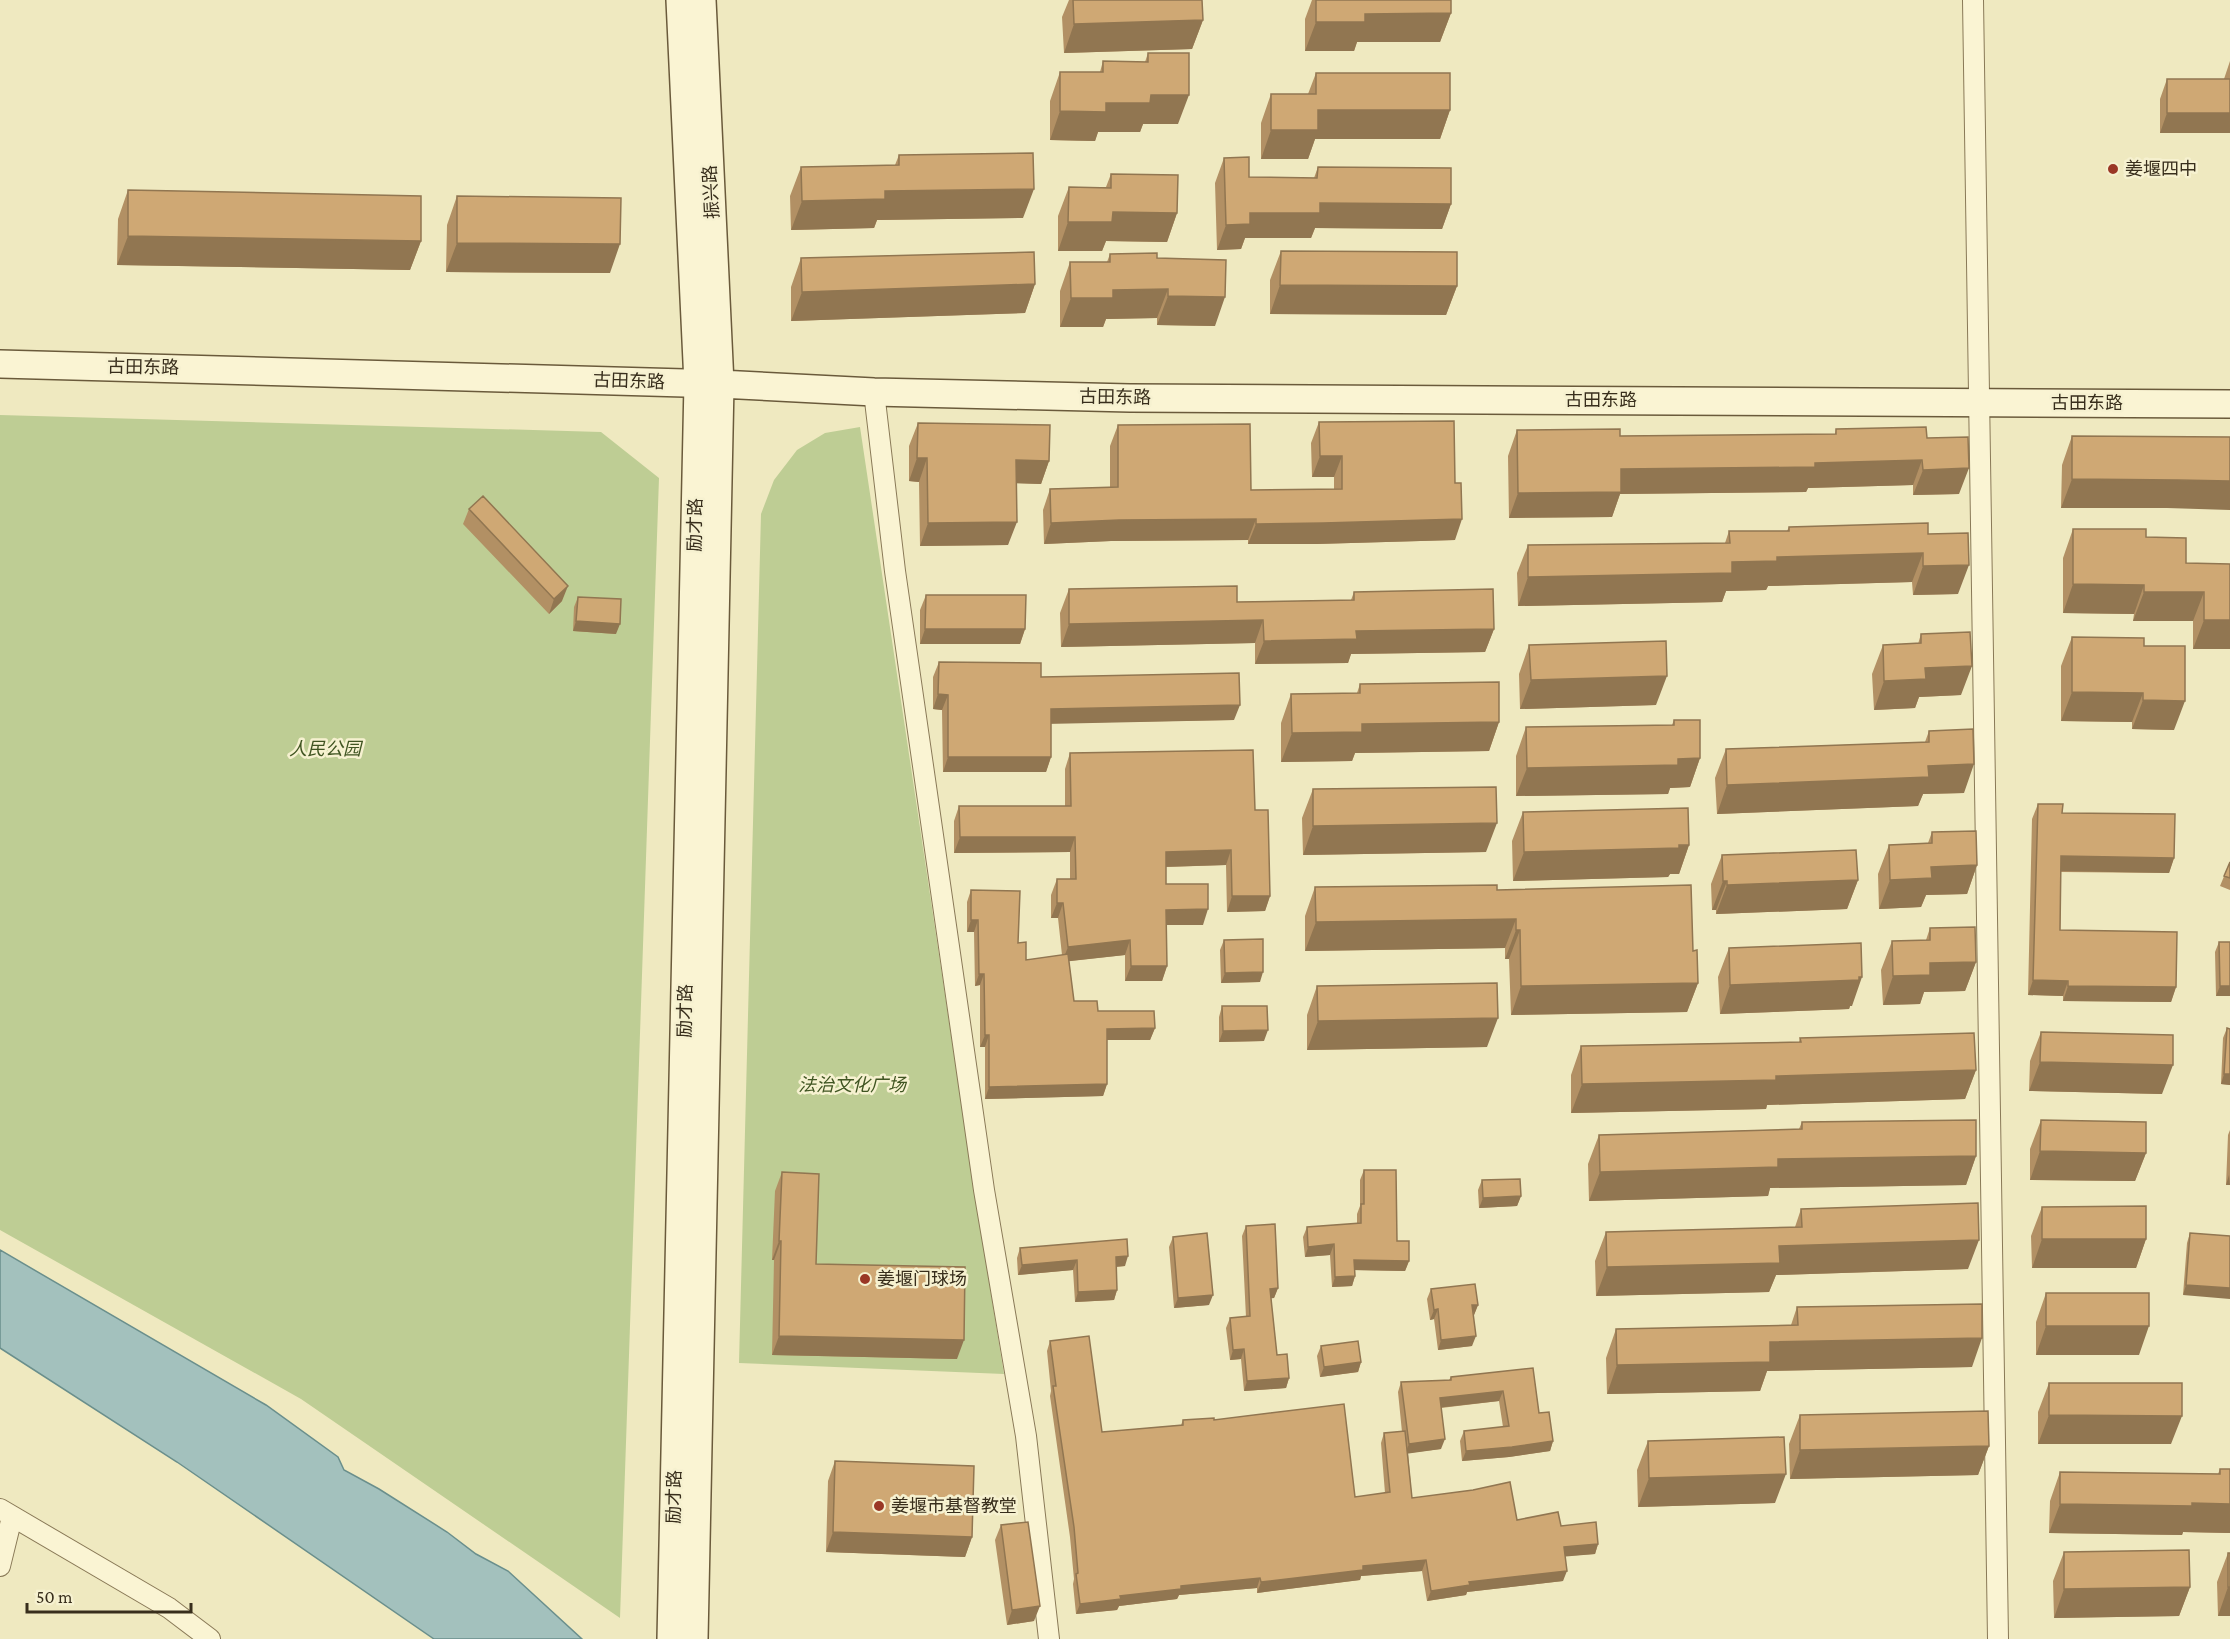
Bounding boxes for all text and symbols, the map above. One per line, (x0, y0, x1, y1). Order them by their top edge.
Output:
place label: 姜堰四中 (2125, 159, 2197, 179)
marker: 姜堰四中 (2106, 162, 2120, 176)
street label: 振兴路 (700, 165, 722, 219)
street label: 古田东路 (107, 356, 179, 378)
street label: 古田东路 (593, 370, 665, 392)
street label: 古田东路 (1079, 386, 1151, 408)
street label: 古田东路 (1565, 390, 1637, 410)
street label: 古田东路 (2051, 393, 2123, 413)
street label: 励才路 (685, 498, 705, 552)
park label: 人民公园 (289, 739, 364, 759)
street label: 励才路 (675, 984, 695, 1038)
park label: 法治文化广场 (798, 1075, 908, 1095)
place label: 姜堰门球场 (877, 1269, 967, 1289)
marker: 姜堰门球场 (858, 1272, 872, 1286)
street label: 励才路 (664, 1470, 684, 1524)
place label: 姜堰市基督教堂 (891, 1496, 1017, 1516)
marker: 姜堰市基督教堂 (872, 1499, 886, 1513)
scale bar (27, 1576, 190, 1614)
text: 50 m (36, 1587, 73, 1607)

